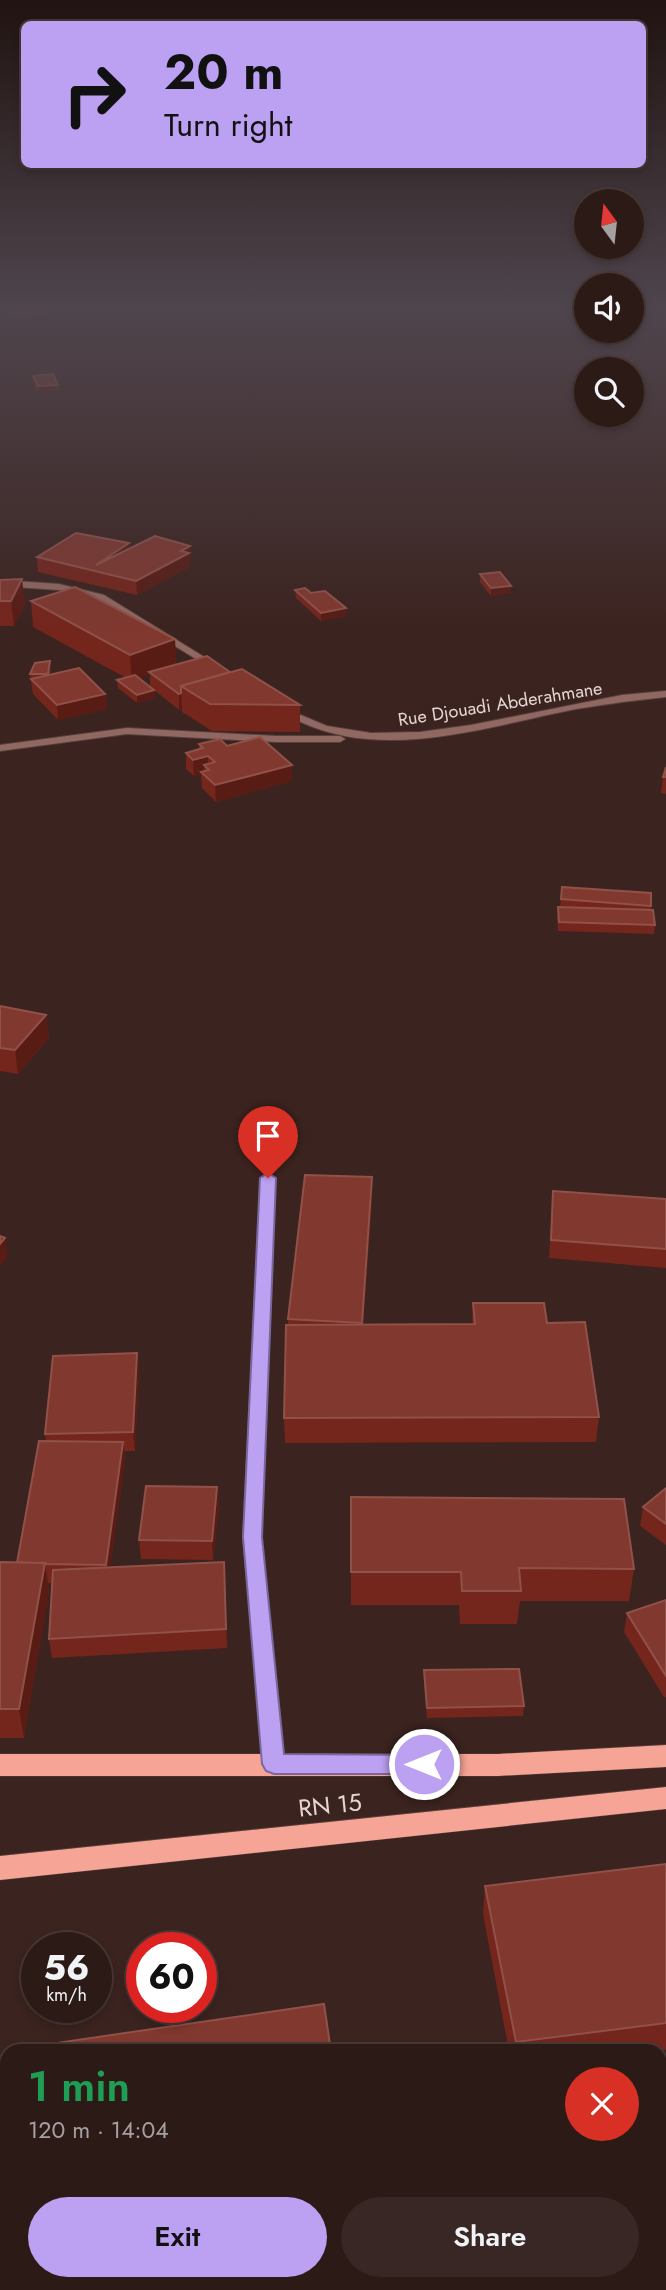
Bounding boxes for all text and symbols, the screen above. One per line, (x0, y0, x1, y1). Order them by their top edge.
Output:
text: 20 m (164, 37, 283, 107)
icon: right (49, 49, 140, 140)
text: Turn right (164, 102, 293, 148)
north arrow (574, 189, 644, 259)
map controls (574, 189, 644, 427)
button: sound (574, 273, 644, 343)
button: search (574, 357, 644, 427)
street label: Rue Djouadi Abderahmane (396, 675, 604, 733)
pin (238, 1106, 298, 1178)
icon: arrive (249, 1117, 287, 1155)
position arrow (387, 1727, 461, 1801)
street label: RN 15 (297, 1784, 363, 1826)
speed limit sign: 60 (126, 1932, 217, 2023)
text: 56 (44, 1943, 90, 1993)
text: km/h (46, 1982, 87, 2008)
text: 1 min (28, 2056, 130, 2117)
button: close (565, 2067, 639, 2141)
text: 120 m · 14:04 (28, 2113, 169, 2147)
button: Exit (28, 2197, 327, 2277)
button: Share (341, 2197, 639, 2277)

